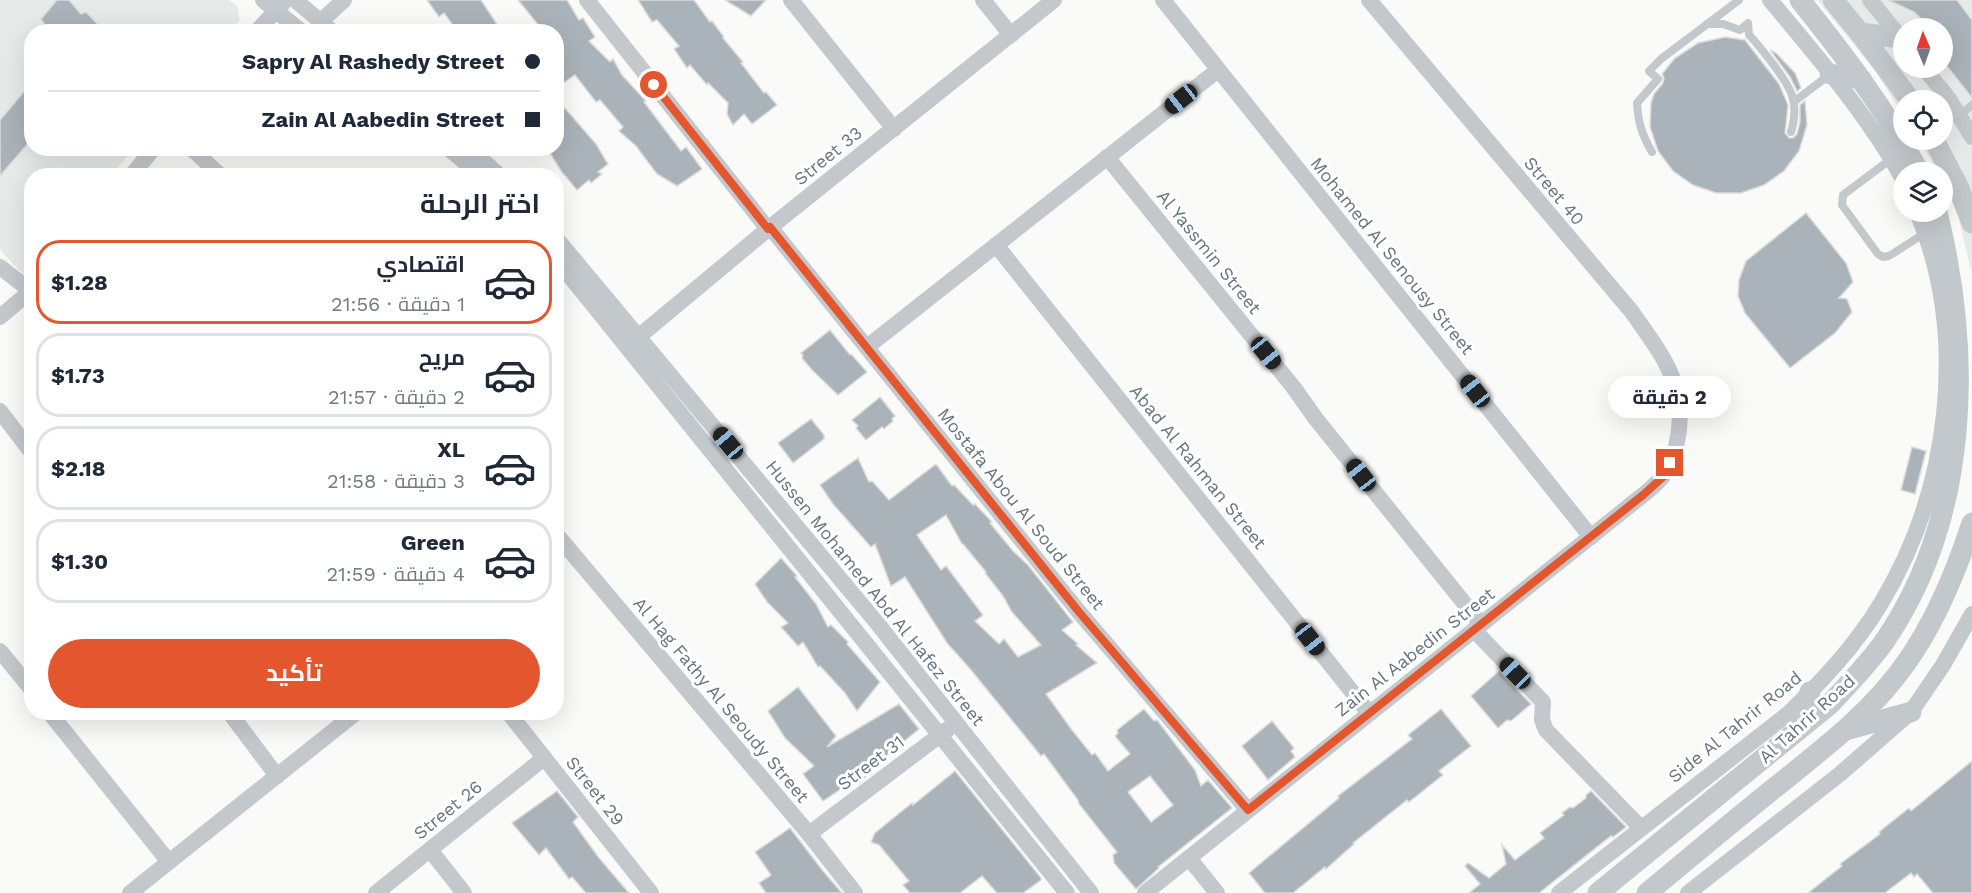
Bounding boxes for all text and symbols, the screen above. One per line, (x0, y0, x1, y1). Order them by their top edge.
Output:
north arrow (1893, 18, 1953, 78)
map controls (1893, 18, 1953, 222)
text: Sapry Al Rashedy Street (242, 49, 504, 74)
route start (640, 71, 667, 98)
car (1161, 81, 1201, 117)
button: locate (1893, 90, 1953, 150)
text: Zain Al Aabedin Street (262, 107, 504, 132)
street label: Street 33 (789, 122, 866, 189)
street label: Street 40 (1520, 152, 1589, 229)
street label: Mohamed Al Senousy Street (1306, 153, 1479, 359)
button: layers (1893, 162, 1953, 222)
street label: Al Yassmin Street (1153, 185, 1266, 318)
text: اختر الرحلة (420, 188, 540, 220)
text: اقتصادي (376, 252, 465, 277)
icon: car (483, 255, 537, 309)
text: $1.28 (51, 270, 108, 295)
text: 1 دقيقة · 21:56 (331, 292, 465, 316)
car (1248, 333, 1284, 373)
text: مريح (419, 345, 465, 370)
icon: car (483, 348, 537, 402)
text: $1.73 (51, 363, 105, 388)
car (1457, 371, 1493, 411)
callout: 2 دقيقة (1608, 376, 1732, 418)
street label: Abad Al Rahman Street (1126, 380, 1271, 553)
text: 2 دقيقة · 21:57 (328, 385, 465, 409)
text: 2 دقيقة (1632, 385, 1707, 409)
street label: Mostafa Abou Al Soud Street (934, 404, 1110, 614)
car (710, 423, 746, 463)
text: XL (437, 437, 465, 462)
icon: car (483, 441, 537, 495)
route end (1656, 449, 1683, 476)
car (1343, 455, 1379, 495)
text: $2.18 (51, 456, 106, 481)
street label: Hussen Mohamed Abd Al Hafez Street (762, 456, 989, 730)
text: 3 دقيقة · 21:58 (327, 469, 465, 493)
text: Green (401, 530, 465, 555)
icon: car (483, 534, 537, 588)
text: $1.30 (51, 549, 108, 574)
text: 4 دقيقة · 21:59 (326, 562, 465, 586)
street label: Zain Al Aabedin Street (1331, 583, 1499, 720)
street label: Al Hag Fathy Al Seoudy Street (629, 593, 814, 807)
car (1292, 619, 1328, 659)
button: تأكيد (48, 639, 540, 708)
car (1496, 654, 1534, 692)
street label: Side Al Tahrir Road (1664, 666, 1806, 787)
street label: Al Tahrir Road (1754, 670, 1859, 767)
street label: Street 31 (833, 731, 908, 794)
street label: Street 29 (562, 752, 629, 829)
street label: Street 26 (409, 776, 486, 843)

